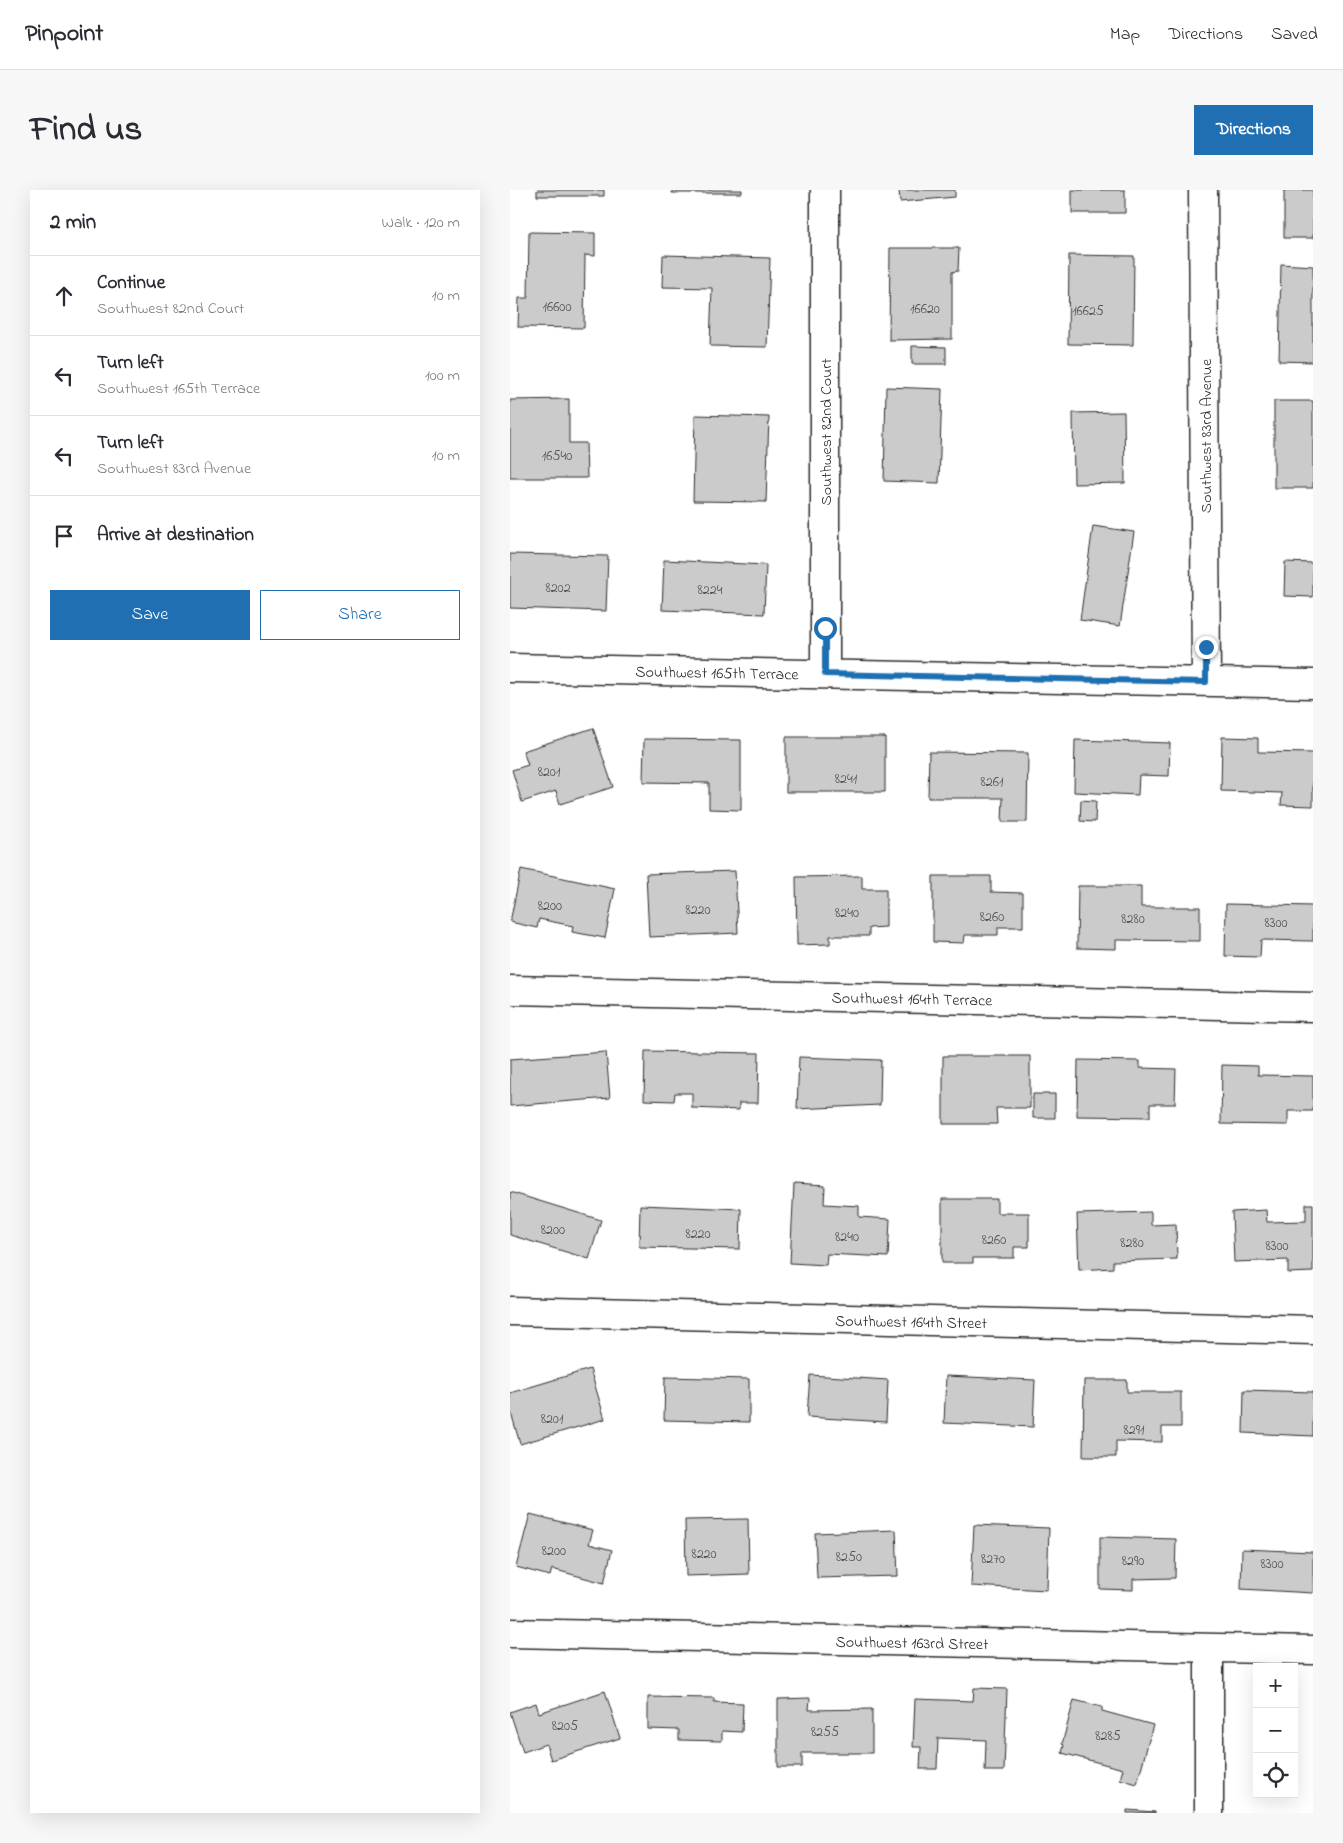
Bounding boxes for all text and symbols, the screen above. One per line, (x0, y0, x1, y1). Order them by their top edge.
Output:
text: Pinpoint (25, 17, 103, 52)
text: Map (1110, 22, 1140, 48)
text: Directions (1168, 22, 1243, 48)
text: Saved (1271, 22, 1318, 48)
text: Find us (30, 105, 142, 156)
button: Directions (1194, 105, 1313, 155)
text: 2 min (50, 208, 96, 238)
text: Walk · 120 m (381, 211, 460, 235)
text: Continue (97, 270, 165, 297)
icon: ahead (50, 282, 78, 310)
text: 10 m (432, 284, 460, 308)
text: Southwest 82nd Court (97, 297, 244, 321)
house number: 16600 (543, 297, 571, 318)
house number: 16620 (910, 299, 940, 320)
house number: 16625 (1072, 301, 1104, 322)
text: Turn left (97, 350, 164, 377)
street label: Southwest 82nd Court (815, 358, 839, 506)
street label: Southwest 83rd Avenue (1195, 358, 1219, 513)
icon: left (50, 362, 78, 390)
text: 100 m (425, 364, 460, 388)
text: Southwest 165th Terrace (97, 377, 260, 401)
text: Turn left (97, 430, 164, 457)
icon: left (50, 442, 78, 470)
text: 10 m (432, 444, 460, 468)
house number: 16540 (542, 446, 572, 467)
text: Southwest 83rd Avenue (97, 457, 251, 481)
icon: arrive (50, 522, 78, 550)
text: Arrive at destination (97, 522, 254, 549)
house number: 8202 (545, 578, 571, 599)
house number: 8224 (698, 580, 723, 601)
button: Save (50, 590, 250, 640)
button: Share (260, 590, 460, 640)
route start (814, 617, 837, 640)
route end (1195, 636, 1218, 659)
street label: Southwest 165th Terrace (635, 661, 800, 687)
house number: 8201 (538, 762, 561, 783)
house number: 8241 (835, 769, 858, 790)
house number: 8261 (981, 772, 1004, 793)
house number: 8200 (538, 896, 562, 917)
house number: 8220 (685, 900, 711, 921)
house number: 8240 (835, 903, 859, 924)
house number: 8260 (980, 907, 1004, 928)
house number: 8280 (1121, 909, 1145, 930)
house number: 8300 (1264, 913, 1288, 934)
street label: Southwest 164th Terrace (831, 987, 993, 1013)
house number: 8200 (541, 1220, 565, 1241)
house number: 8220 (685, 1224, 711, 1245)
house number: 8240 (835, 1227, 859, 1248)
house number: 8260 (982, 1230, 1006, 1251)
house number: 8280 (1120, 1233, 1144, 1254)
house number: 8300 (1265, 1236, 1289, 1257)
street label: Southwest 164th Street (835, 1310, 988, 1336)
house number: 8201 (541, 1409, 564, 1430)
house number: 8291 (1124, 1420, 1145, 1441)
house number: 8200 (542, 1541, 566, 1562)
house number: 8220 (691, 1544, 717, 1565)
house number: 8250 (836, 1547, 862, 1568)
house number: 8270 (981, 1549, 1005, 1570)
house number: 8290 (1122, 1551, 1144, 1572)
house number: 8300 (1260, 1554, 1284, 1575)
street label: Southwest 163rd Street (835, 1631, 989, 1657)
map controls (1253, 1663, 1298, 1798)
button: + (1253, 1663, 1298, 1708)
button: − (1253, 1708, 1298, 1753)
house number: 8205 (552, 1716, 578, 1737)
house number: 8255 (811, 1722, 839, 1743)
house number: 8285 (1095, 1726, 1121, 1747)
button: locate (1253, 1753, 1298, 1798)

